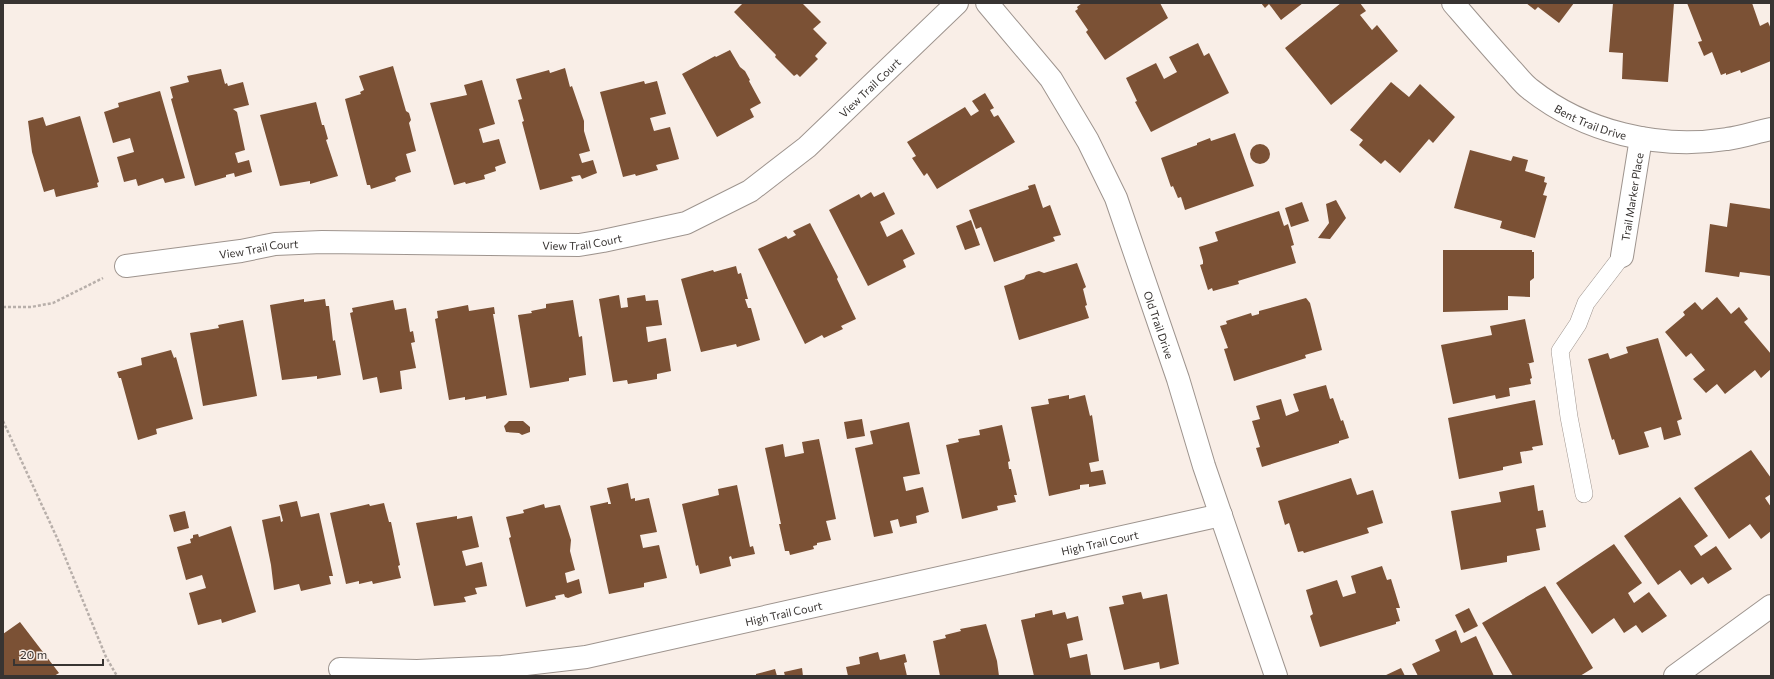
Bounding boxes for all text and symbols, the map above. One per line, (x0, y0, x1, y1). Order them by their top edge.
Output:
street label: View Trail Court (836, 54, 903, 120)
street label: Bent Trail Drive (1553, 101, 1628, 141)
street label: Trail Marker Place (1618, 151, 1645, 242)
street label: View Trail Court (542, 231, 623, 252)
street label: View Trail Court (218, 236, 299, 260)
street label: Old Trail Drive (1142, 289, 1177, 360)
street label: High Trail Court (1060, 527, 1140, 557)
street label: High Trail Court (744, 598, 824, 628)
scale bar (14, 641, 103, 667)
text: 20 m (20, 647, 47, 661)

